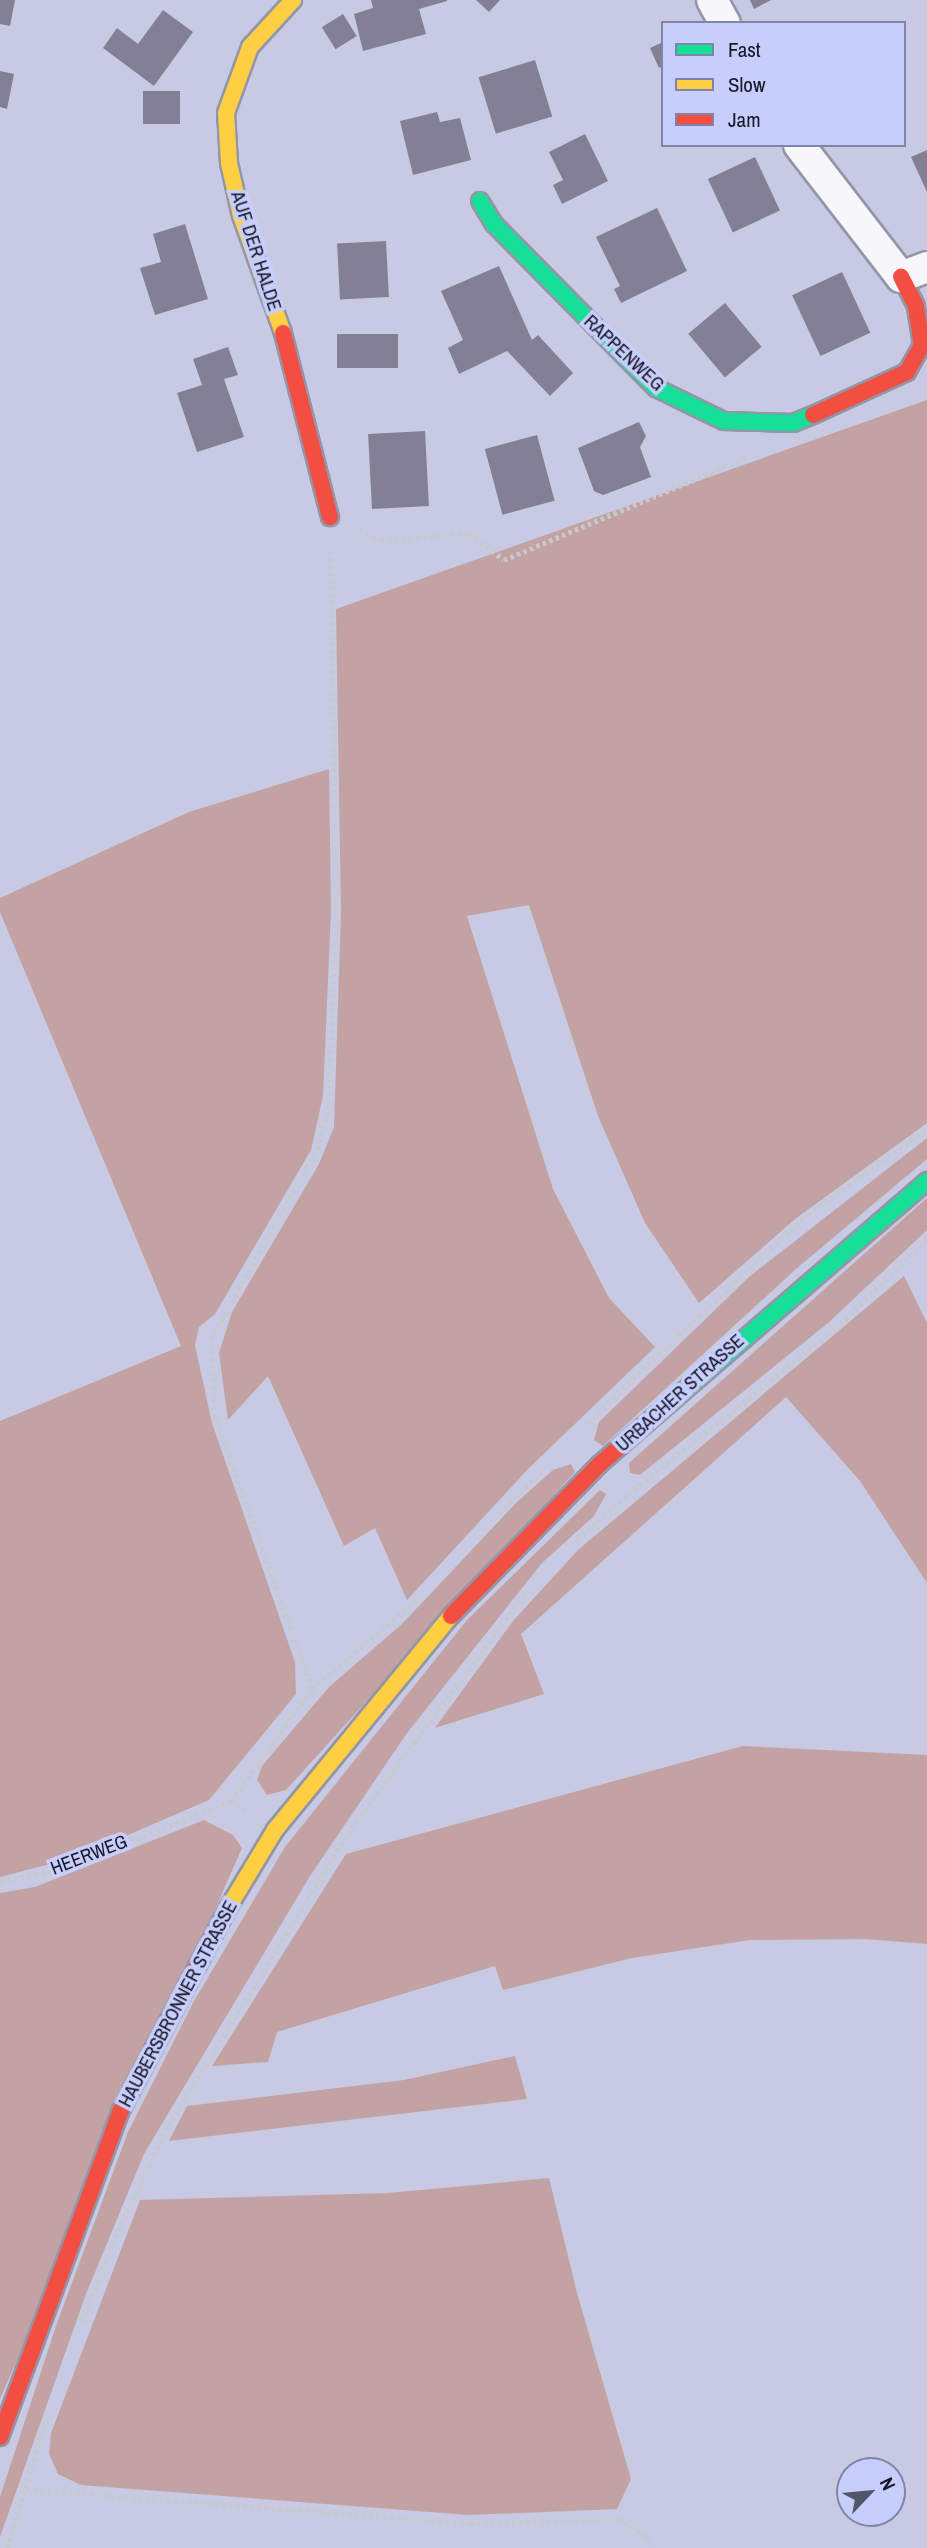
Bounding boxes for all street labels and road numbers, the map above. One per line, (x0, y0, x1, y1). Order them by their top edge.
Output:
street label: AUF DER HALDE (226, 188, 286, 314)
street label: RAPPENWEG (579, 310, 669, 396)
street label: URBACHER STRASSE (611, 1329, 749, 1457)
street label: HEERWEG (47, 1830, 131, 1880)
street label: HAUBERSBRONNER STRASSE (114, 1897, 242, 2111)

